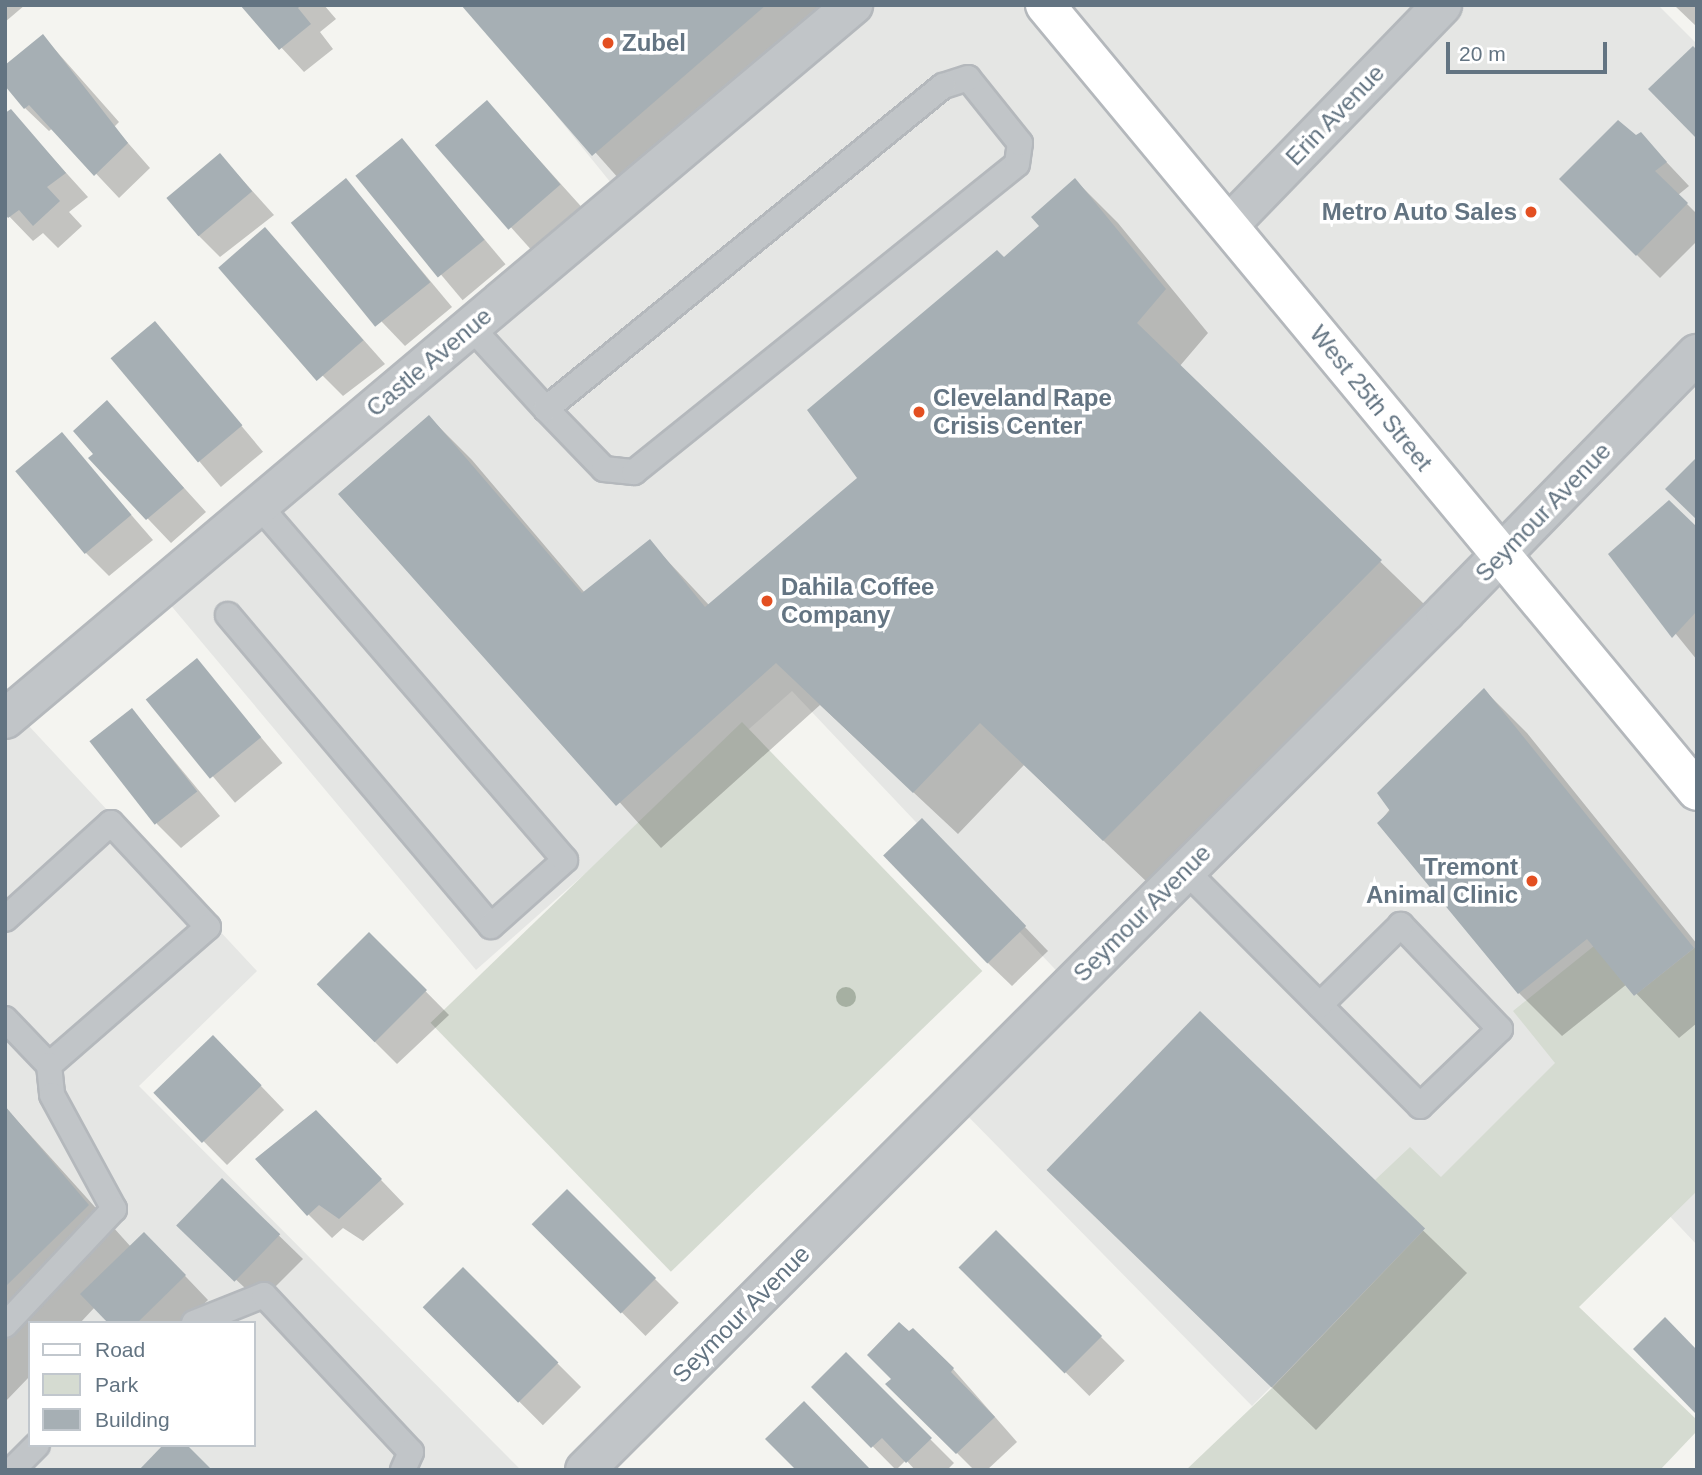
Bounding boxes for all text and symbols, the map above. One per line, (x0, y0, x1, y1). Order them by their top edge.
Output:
scale bar (1450, 28, 1611, 72)
place label: Zubel (622, 29, 686, 57)
marker: Zubel (600, 35, 616, 51)
text: 20 m (1459, 42, 1506, 65)
street label: Erin Avenue (1279, 58, 1391, 172)
place label: Metro Auto Sales (1321, 198, 1517, 226)
marker: Metro Auto Sales (1523, 204, 1539, 220)
street label: Castle Avenue (360, 301, 498, 423)
street label: West 25th Street (1304, 320, 1438, 476)
place label: Cleveland Rape Crisis Center (933, 384, 1112, 440)
marker: Cleveland Rape Crisis Center (911, 404, 927, 420)
street label: Seymour Avenue (1469, 436, 1617, 588)
place label: Dahila Coffee Company (781, 573, 934, 629)
marker: Dahila Coffee Company (759, 593, 775, 609)
street label: Seymour Avenue (1067, 838, 1217, 988)
place label: Tremont Animal Clinic (1366, 853, 1518, 909)
marker: Tremont Animal Clinic (1524, 873, 1540, 889)
street label: Seymour Avenue (666, 1239, 816, 1389)
legend (28, 1321, 256, 1447)
text: Road (95, 1338, 145, 1361)
text: Park (95, 1373, 138, 1396)
text: Building (95, 1408, 170, 1431)

